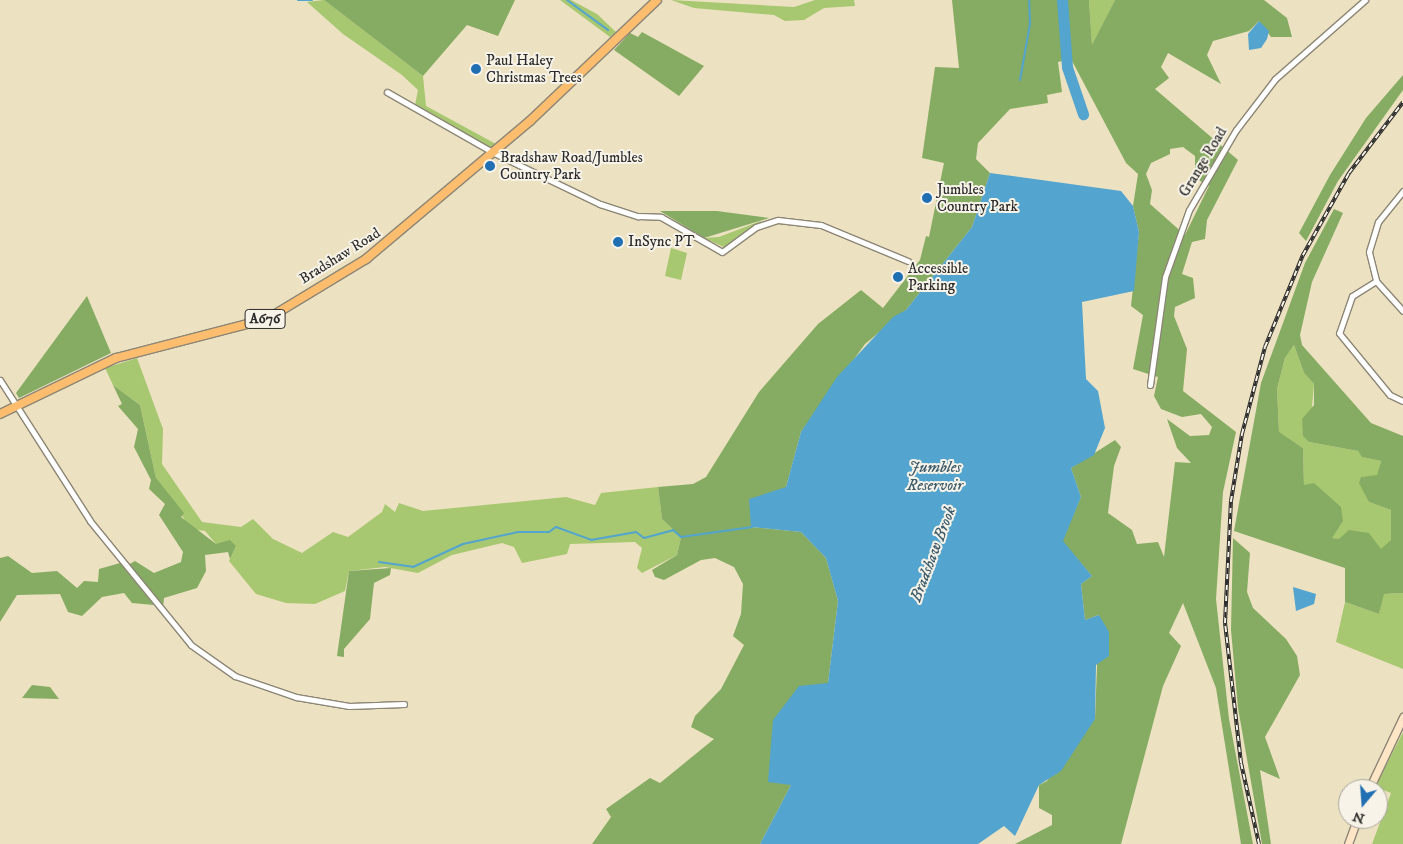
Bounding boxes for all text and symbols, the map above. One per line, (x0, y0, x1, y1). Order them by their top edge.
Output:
place label: Paul Haley Christmas Trees (486, 51, 582, 86)
marker: Paul Haley Christmas Trees (470, 63, 482, 75)
street label: Grange Road (1175, 124, 1231, 200)
place label: Bradshaw Road/Jumbles Country Park (500, 148, 643, 183)
marker: Bradshaw Road/Jumbles Country Park (484, 160, 496, 172)
place label: Jumbles Country Park (937, 180, 1018, 215)
marker: Jumbles Country Park (921, 192, 933, 204)
street label: Bradshaw Road (296, 224, 384, 288)
place label: InSync PT (628, 233, 695, 251)
marker: InSync PT (612, 236, 624, 248)
place label: Accessible Parking (908, 259, 968, 294)
marker: Accessible Parking (892, 271, 904, 283)
road number: A676 (244, 308, 286, 330)
water label: Jumbles Reservoir (907, 457, 963, 495)
water label: Bradshaw Brook (906, 504, 960, 604)
north arrow (1338, 779, 1388, 829)
text: N (1350, 807, 1367, 828)

